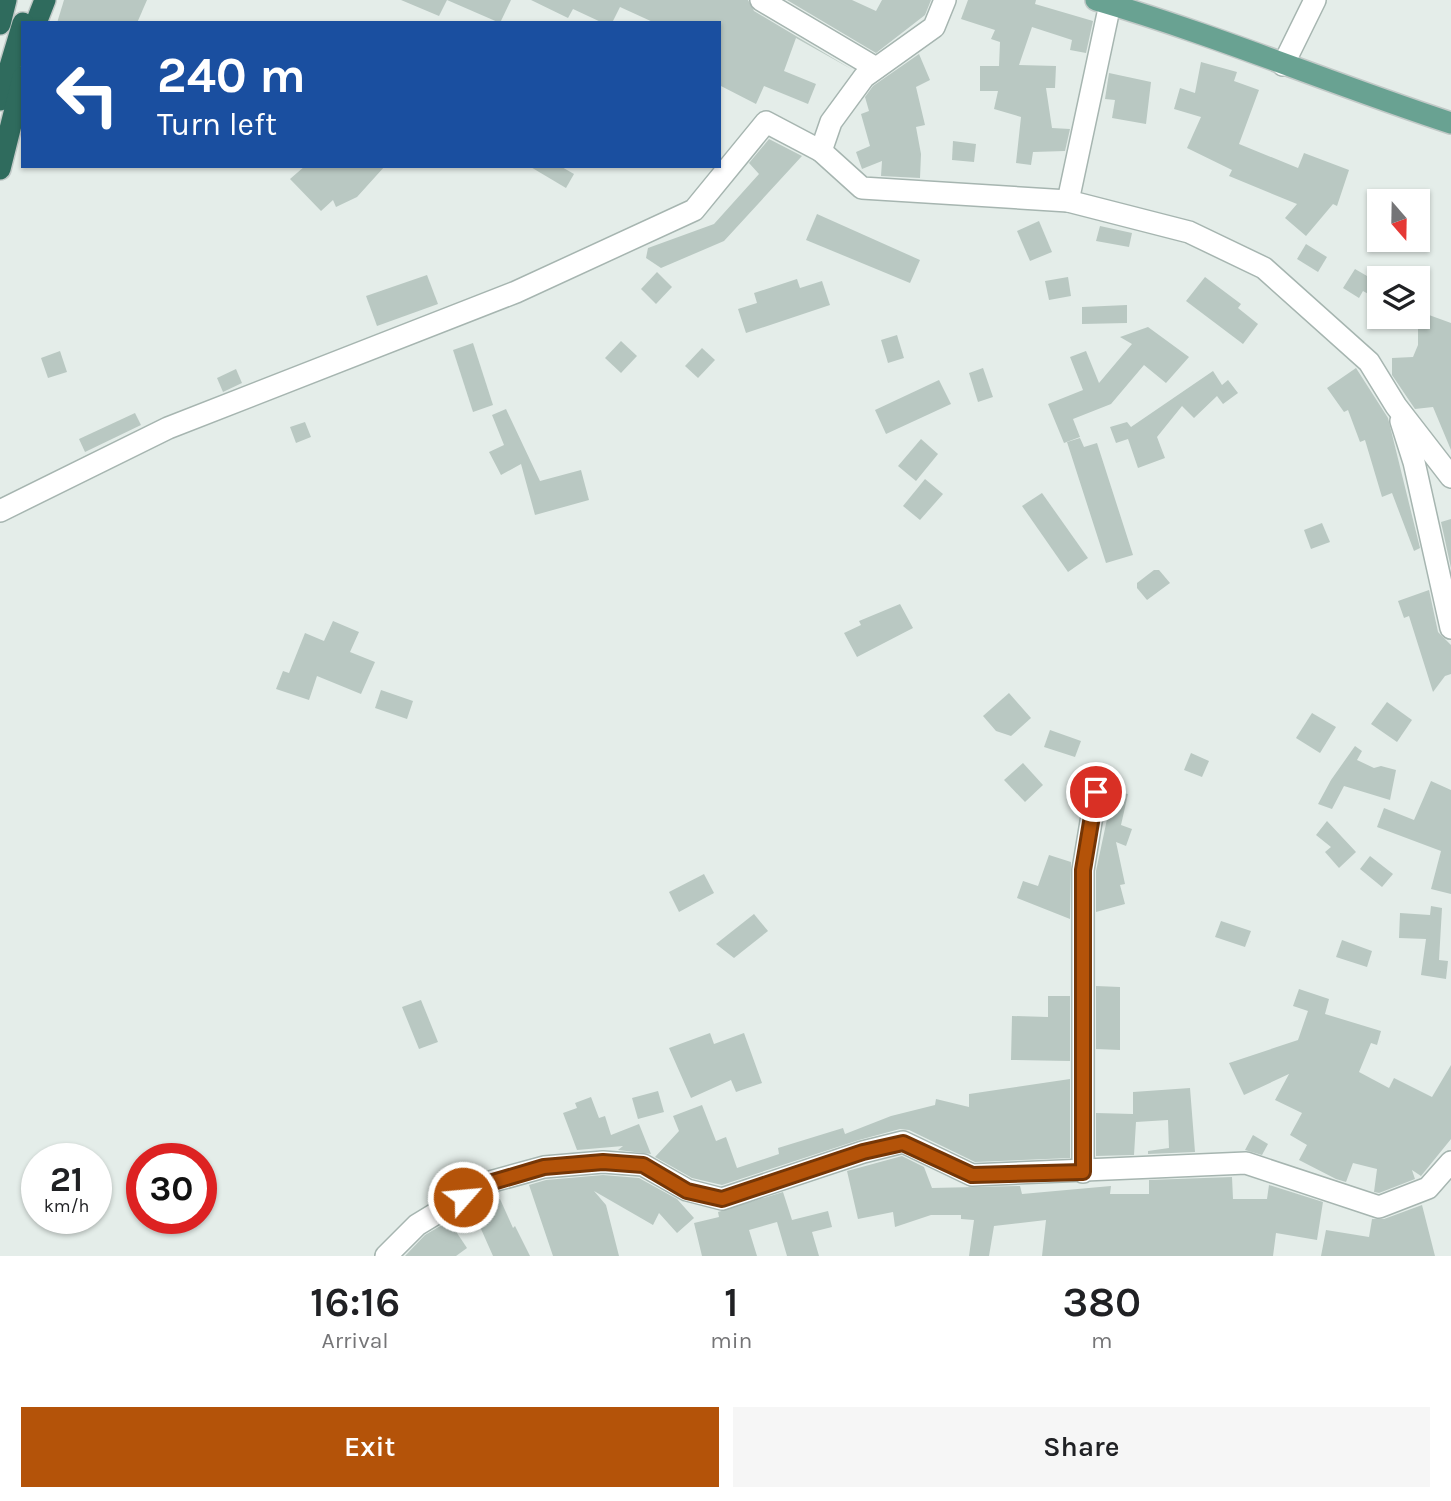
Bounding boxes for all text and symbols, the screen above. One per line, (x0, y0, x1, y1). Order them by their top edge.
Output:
text: 240 m (157, 47, 306, 104)
icon: left (42, 49, 133, 140)
text: Turn left (157, 106, 277, 143)
north arrow (1367, 189, 1430, 252)
map controls (1367, 189, 1430, 329)
button: layers (1367, 266, 1430, 329)
pin (1066, 762, 1126, 822)
icon: arrive (1077, 773, 1115, 811)
speed limit sign: 30 (126, 1143, 217, 1234)
text: 21 (50, 1159, 83, 1200)
position arrow (426, 1160, 500, 1234)
text: km/h (44, 1195, 89, 1217)
text: 16:16 (310, 1277, 400, 1327)
text: 1 (724, 1277, 739, 1327)
text: 380 (1062, 1277, 1141, 1327)
text: Arrival (321, 1327, 389, 1354)
text: min (710, 1327, 753, 1354)
text: m (1091, 1327, 1113, 1354)
button: Exit (21, 1407, 719, 1487)
button: Share (733, 1407, 1430, 1487)

